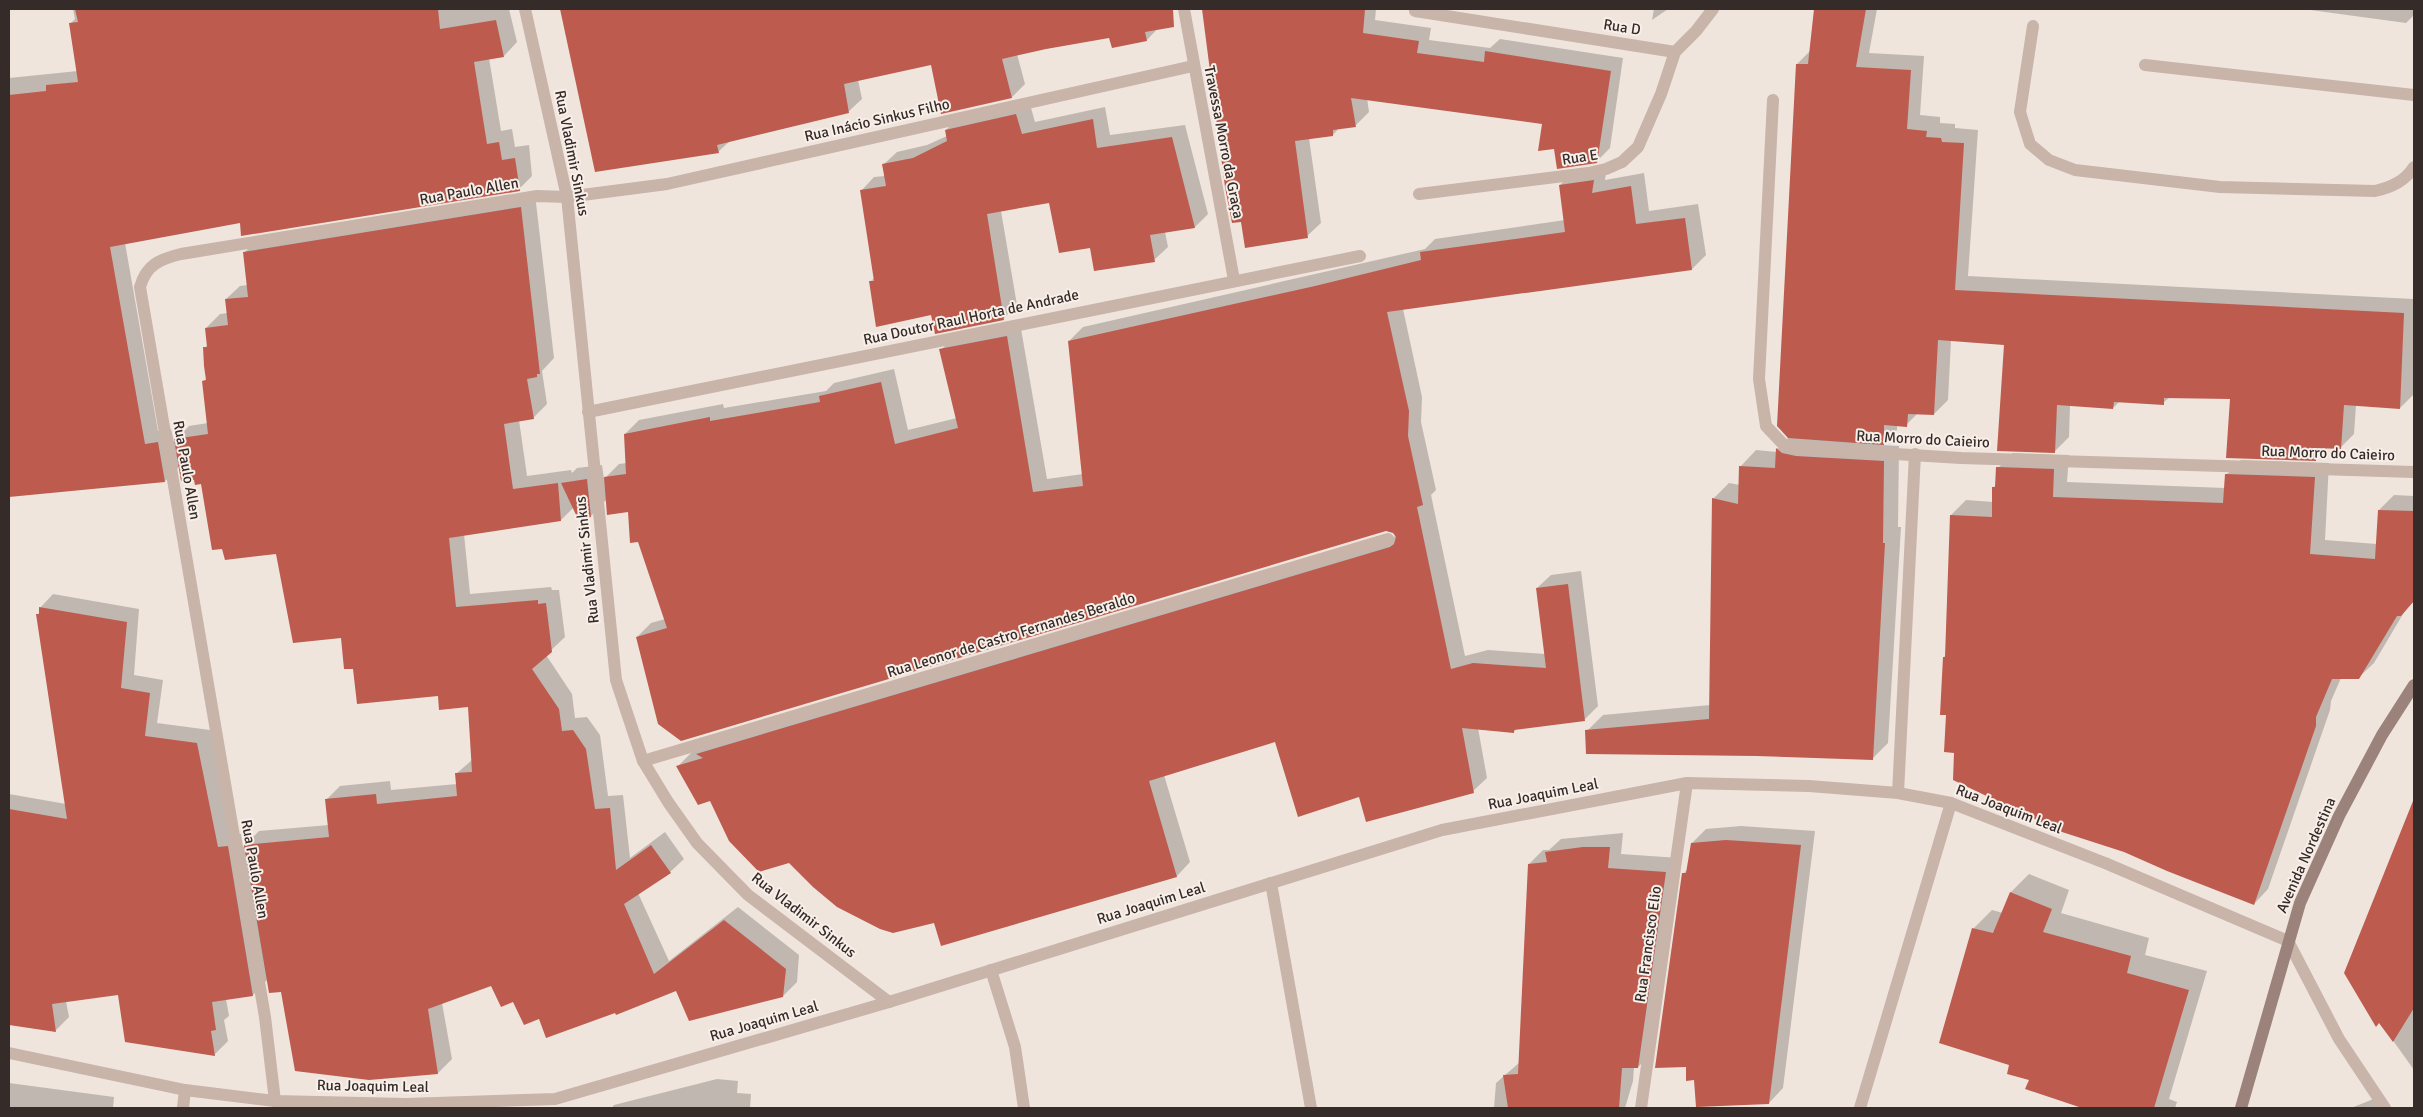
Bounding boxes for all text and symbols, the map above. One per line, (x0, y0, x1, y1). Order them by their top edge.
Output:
street label: Rua D (1602, 15, 1642, 39)
street label: Travessa Morro da Graça (1200, 64, 1248, 220)
street label: Rua Vladimir Sinkus (551, 89, 593, 218)
street label: Rua Inácio Sinkus Filho (803, 94, 952, 145)
street label: Rua E (1561, 145, 1599, 169)
street label: Rua Paulo Allen (418, 173, 520, 209)
street label: Rua Doutor Raul Horta de Andrade (862, 285, 1080, 349)
street label: Rua Paulo Allen (169, 419, 205, 521)
street label: Rua Morro do Caieiro (1856, 427, 1991, 452)
street label: Rua Morro do Caieiro (2261, 442, 2395, 464)
street label: Rua Vladimir Sinkus (571, 495, 603, 624)
street label: Rua Leonor de Castro Fernandes Beraldo (885, 589, 1137, 681)
street label: Rua Joaquim Leal (1486, 774, 1600, 814)
street label: Rua Joaquim Leal (1953, 780, 2065, 838)
street label: Avenida Nordestina (2272, 794, 2340, 916)
street label: Rua Paulo Allen (237, 818, 273, 920)
street label: Rua Vladimir Sinkus (748, 869, 860, 962)
street label: Rua Joaquim Leal (1095, 878, 1207, 928)
street label: Rua Francisco Elio (1631, 885, 1665, 1003)
street label: Rua Joaquim Leal (708, 997, 820, 1045)
street label: Rua Joaquim Leal (317, 1076, 429, 1096)

